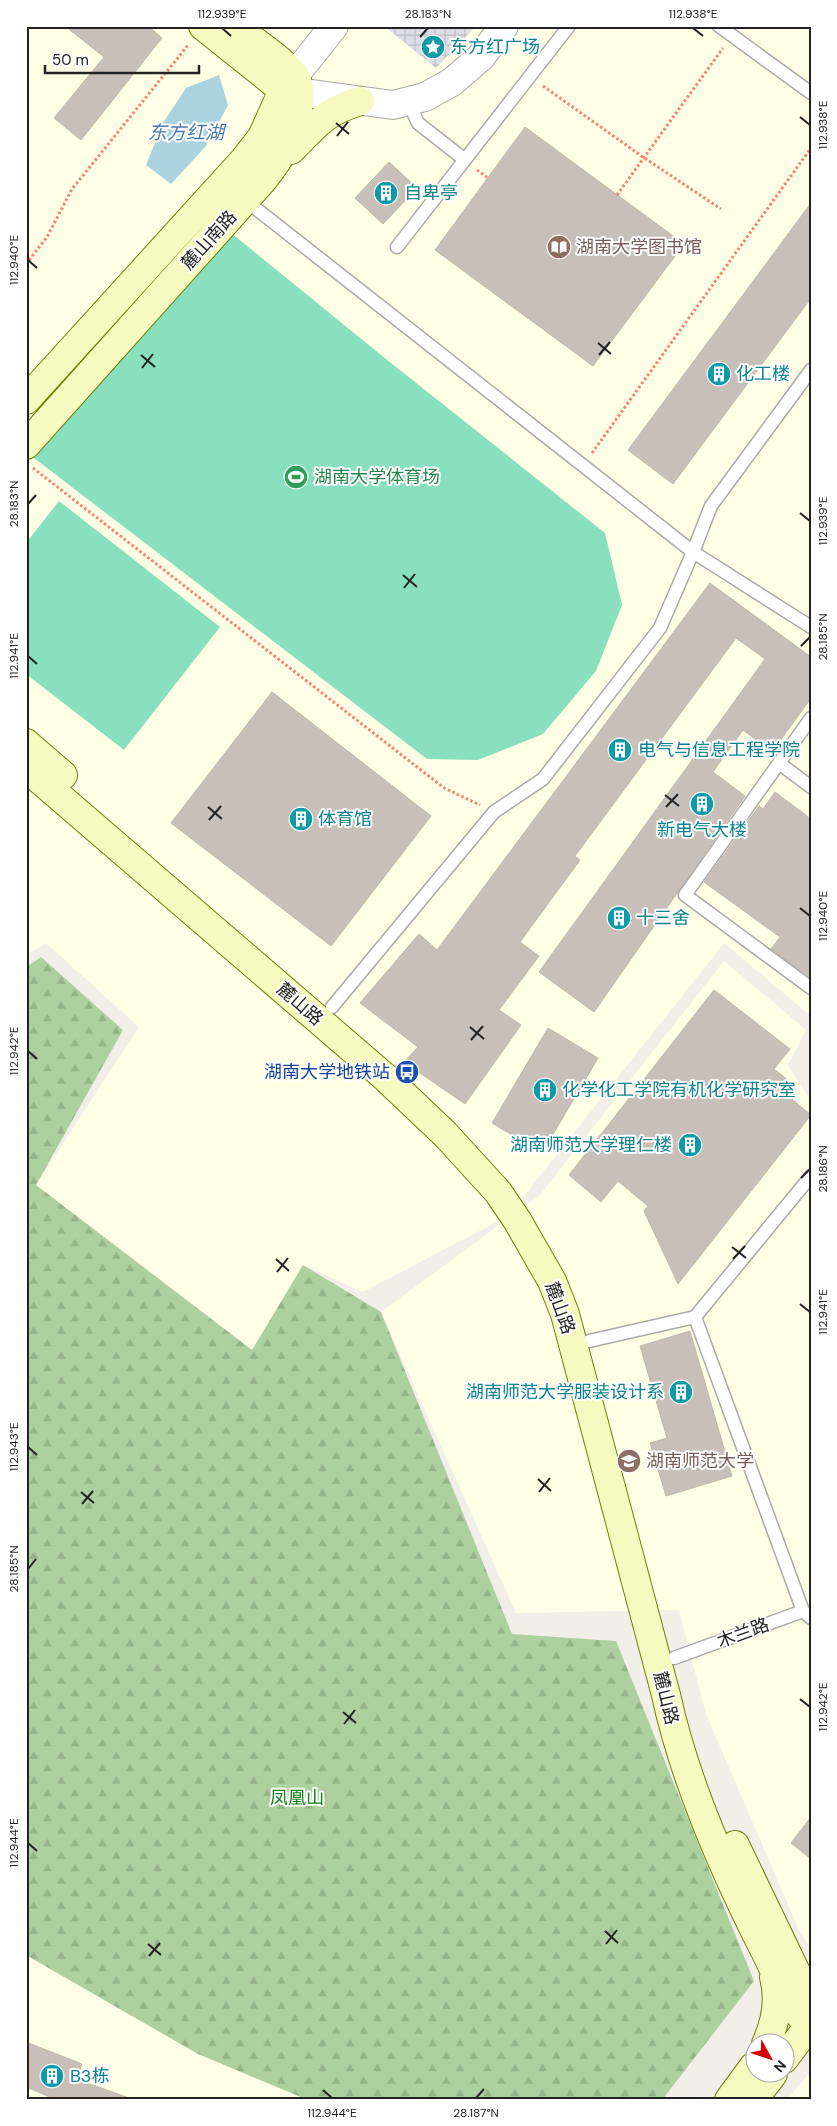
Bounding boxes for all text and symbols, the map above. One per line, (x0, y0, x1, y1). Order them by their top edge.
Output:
text: 112.939°E (198, 6, 247, 22)
text: 28.183°N (405, 6, 451, 22)
text: 112.938°E (668, 6, 718, 22)
place icon: 东方红广场 (420, 34, 446, 60)
place label: 东方红广场 (450, 35, 540, 59)
scale bar (45, 42, 199, 74)
text: 50 m (52, 50, 89, 70)
text: 112.938°E (815, 100, 831, 150)
water label: 东方红湖 (148, 120, 227, 145)
building icon: 自卑亭 (373, 180, 399, 206)
place label: 自卑亭 (404, 181, 458, 205)
street label: 麓山南路 (176, 205, 242, 275)
library icon: 湖南大学图书馆 (546, 234, 572, 260)
text: 112.940°E (6, 235, 22, 285)
place label: 湖南大学图书馆 (576, 235, 702, 259)
building icon: 化工楼 (706, 361, 732, 387)
place label: 化工楼 (736, 362, 790, 386)
sports icon: 湖南大学体育场 (283, 464, 309, 490)
place label: 湖南大学体育场 (314, 465, 440, 489)
text: 28.183°N (6, 481, 22, 527)
text: 112.939°E (815, 496, 831, 545)
text: 28.185°N (815, 614, 831, 660)
text: 112.941°E (6, 633, 22, 679)
building icon: 电气与信息工程学院 (607, 737, 633, 763)
place label: 电气与信息工程学院 (638, 738, 800, 762)
building icon: 新电气大楼 (689, 791, 715, 817)
building icon: 体育馆 (288, 806, 314, 832)
place label: 体育馆 (318, 807, 372, 831)
place label: 新电气大楼 (657, 818, 747, 842)
text: 112.940°E (815, 891, 831, 941)
building icon: 十三舍 (606, 905, 632, 931)
place label: 十三舍 (636, 906, 690, 930)
street label: 麓山路 (272, 977, 328, 1031)
text: 112.942°E (6, 1026, 22, 1076)
bus stop icon: 湖南大学地铁站 (394, 1059, 420, 1085)
place label: 湖南大学地铁站 (264, 1060, 390, 1084)
building icon: 化学化工学院有机化学研究室 (532, 1077, 558, 1103)
place label: 化学化工学院有机化学研究室 (562, 1078, 796, 1102)
building icon: 湖南师范大学理仁楼 (677, 1132, 703, 1158)
place label: 湖南师范大学理仁楼 (510, 1133, 672, 1157)
text: 28.186°N (815, 1145, 831, 1193)
street label: 麓山路 (539, 1279, 581, 1337)
text: 112.941°E (815, 1289, 831, 1335)
building icon: 湖南师范大学服装设计系 (668, 1379, 694, 1405)
place label: 湖南师范大学服装设计系 (466, 1380, 664, 1404)
text: 112.943°E (6, 1422, 22, 1472)
school or university icon: 湖南师范大学 (616, 1448, 642, 1474)
place label: 湖南师范大学 (646, 1449, 754, 1473)
text: 28.185°N (6, 1546, 22, 1592)
street label: 木兰路 (714, 1612, 772, 1654)
street label: 麓山路 (648, 1669, 684, 1727)
text: 112.942°E (815, 1682, 831, 1732)
park label: 凤凰山 (270, 1786, 324, 1810)
text: 112.944°E (6, 1818, 22, 1868)
north arrow (744, 2034, 794, 2084)
text: N (770, 2057, 790, 2076)
building icon: B3栋 (39, 2063, 65, 2089)
place label: B3栋 (70, 2064, 110, 2088)
text: 112.944°E (307, 2105, 357, 2121)
text: 28.187°N (453, 2105, 499, 2121)

